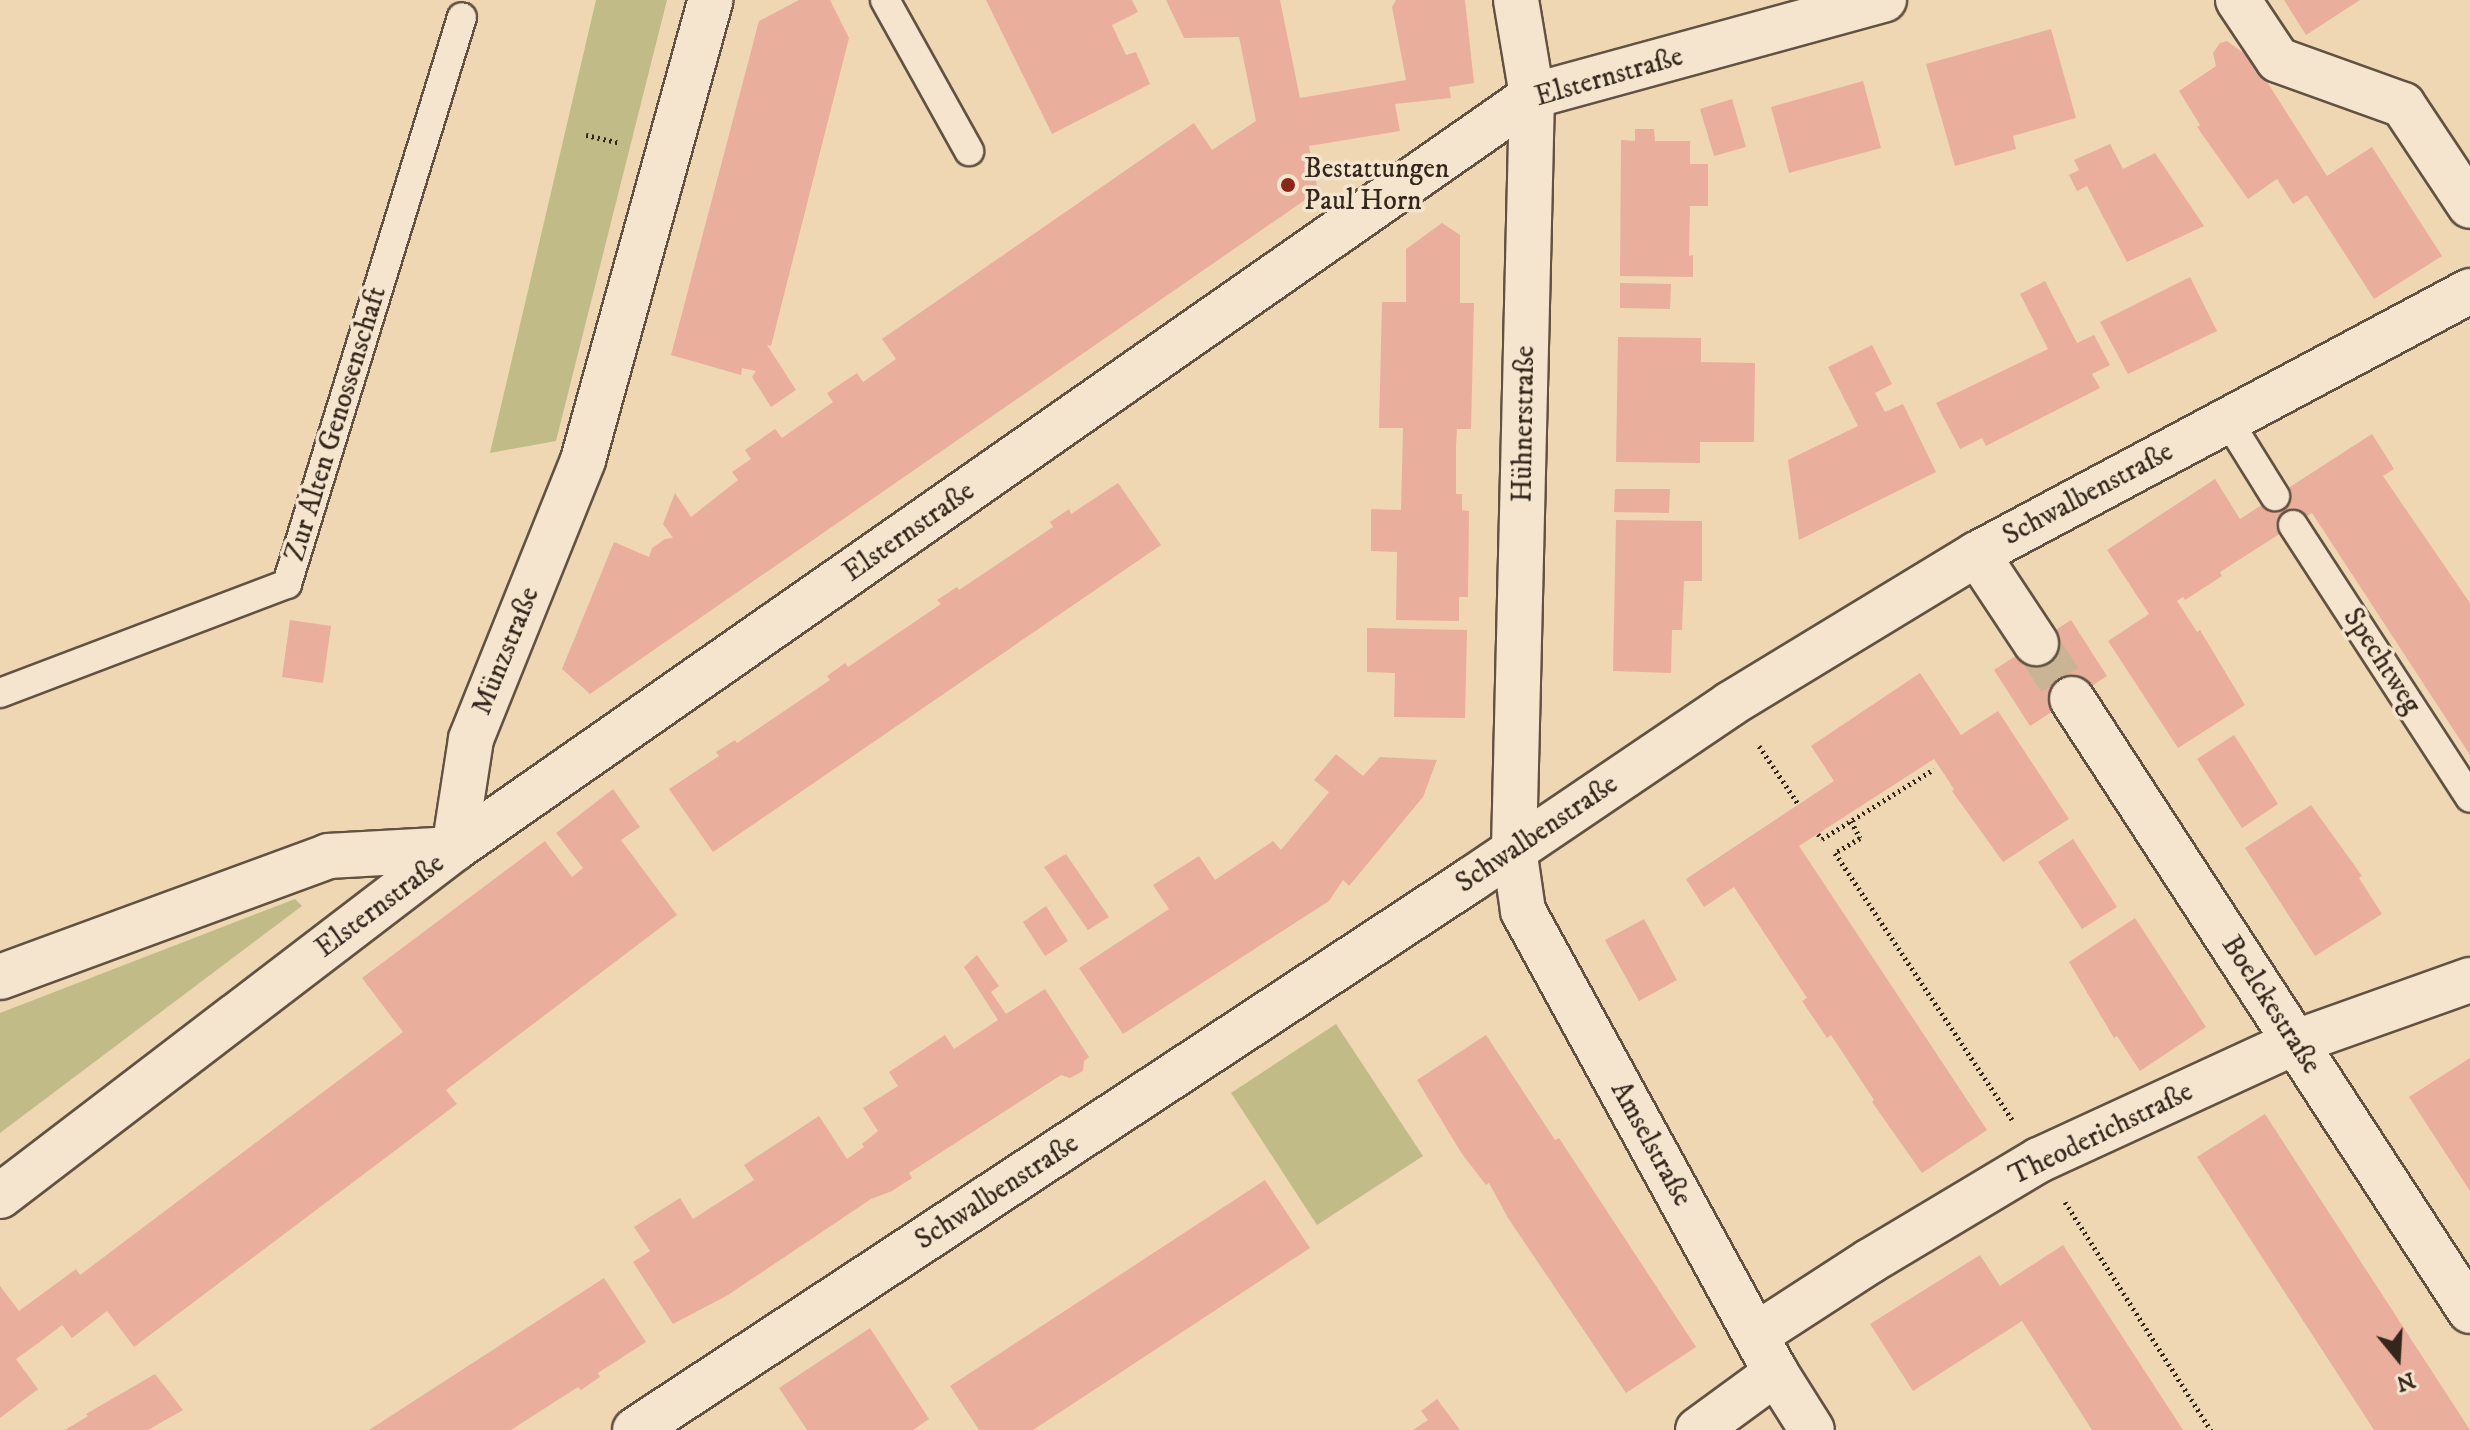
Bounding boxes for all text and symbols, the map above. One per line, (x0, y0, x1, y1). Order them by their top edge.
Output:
street label: Elsternstraße (1531, 40, 1687, 114)
place label: Bestattungen Paul Horn (1304, 152, 1449, 218)
marker: Bestattungen Paul Horn (1279, 176, 1297, 194)
street label: Zur Alten Genossenschaft (278, 283, 394, 565)
street label: Hühnerstraße (1506, 345, 1542, 503)
street label: Schwalbenstraße (1997, 435, 2179, 553)
street label: Elsternstraße (837, 475, 981, 589)
street label: Münzstraße (465, 582, 547, 720)
street label: Spechtweg (2336, 602, 2428, 720)
street label: Schwalbenstraße (1450, 768, 1624, 900)
street label: Elsternstraße (309, 847, 451, 965)
street label: Boelckestraße (2214, 930, 2328, 1080)
street label: Theoderichstraße (2004, 1075, 2198, 1193)
street label: Amselstraße (1603, 1076, 1699, 1212)
street label: Schwalbenstraße (909, 1127, 1085, 1257)
north arrow (2358, 1318, 2438, 1398)
text: N (2393, 1366, 2418, 1397)

